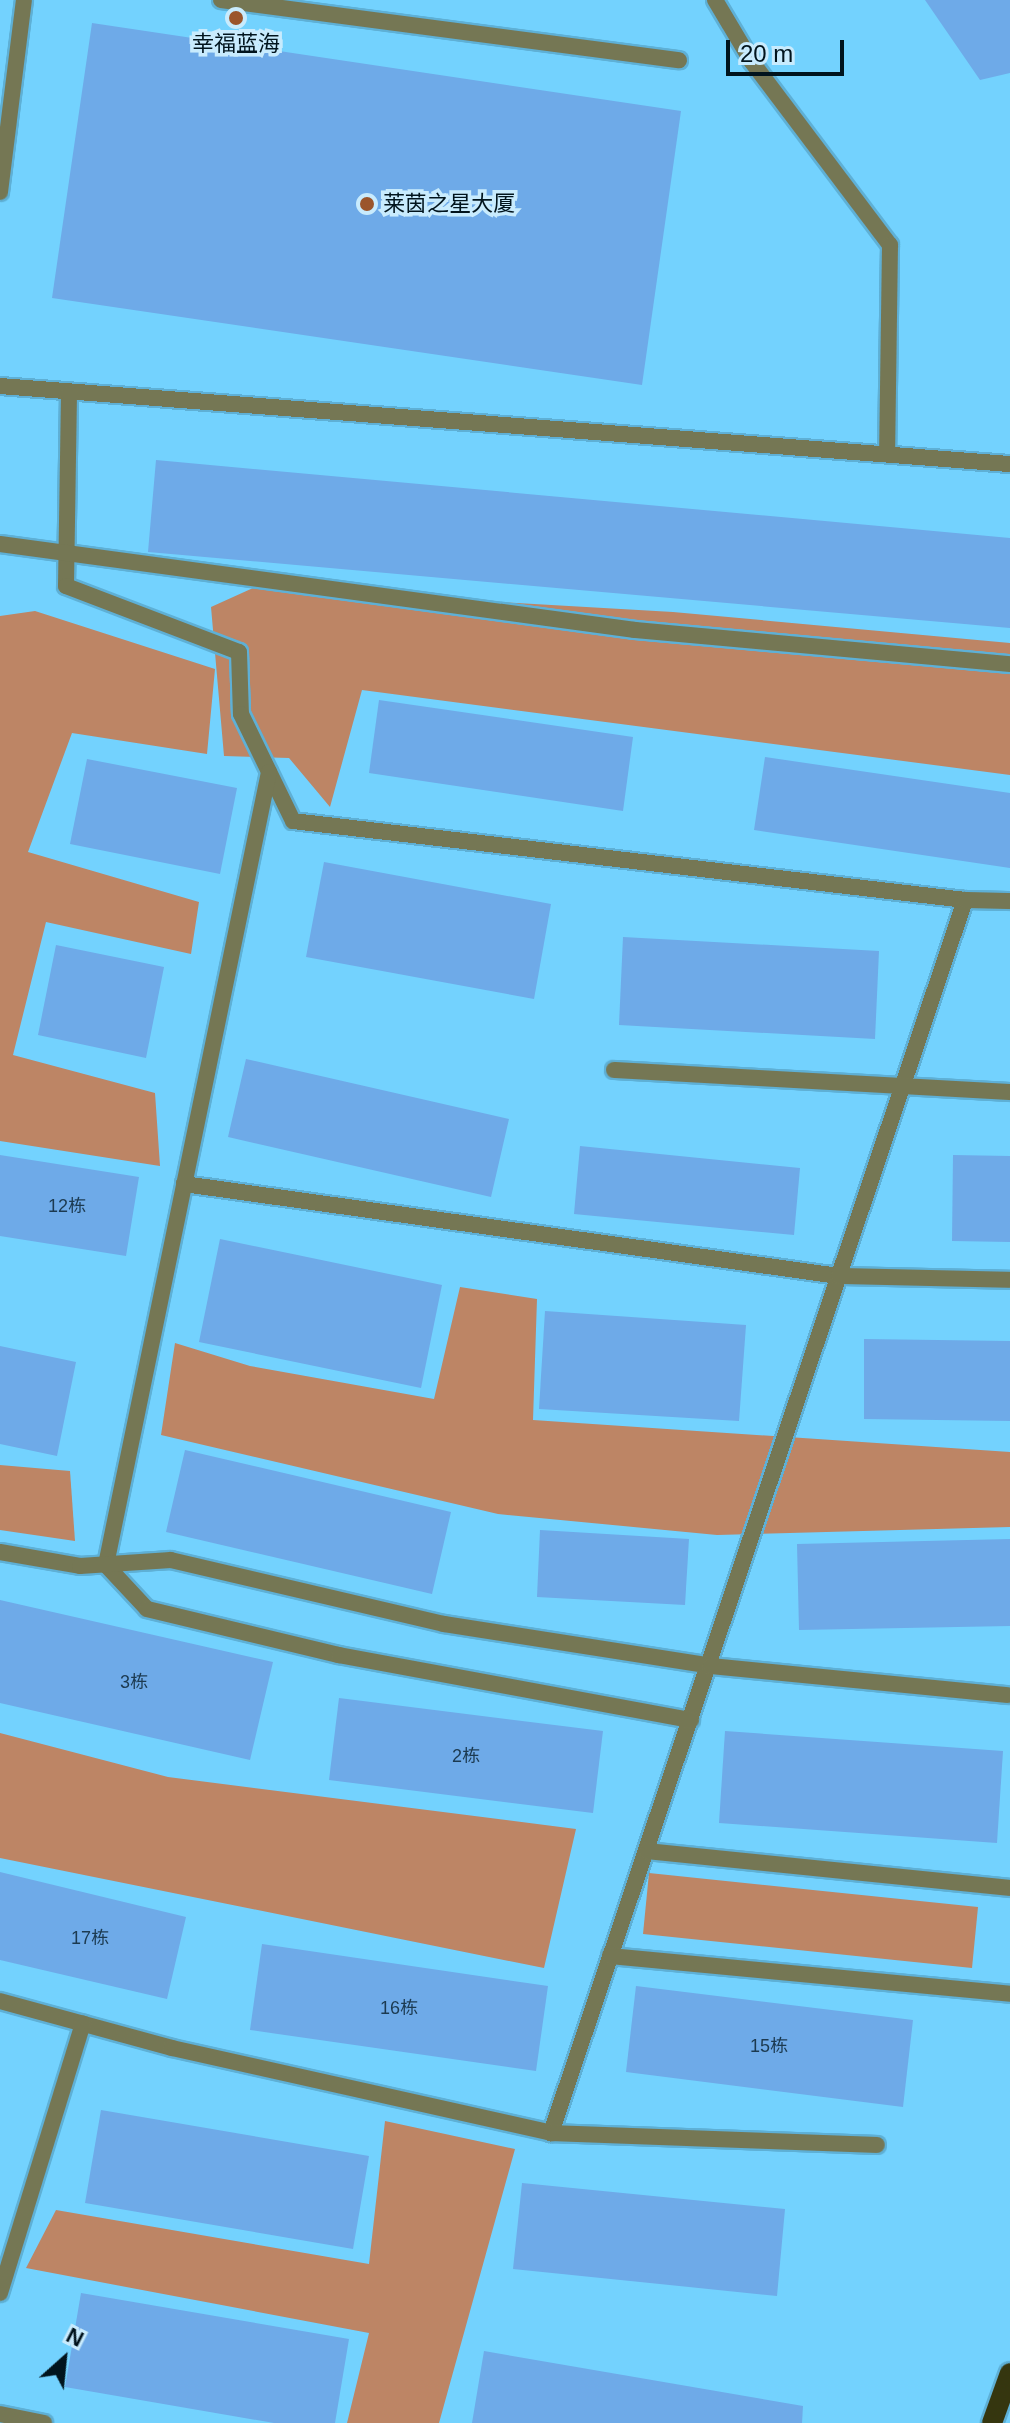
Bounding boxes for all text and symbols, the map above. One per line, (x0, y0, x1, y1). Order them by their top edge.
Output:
marker: 幸福蓝海 (227, 9, 245, 27)
scale bar (730, 24, 848, 74)
place label: 幸福蓝海 (192, 31, 280, 57)
text: 20 m (740, 40, 793, 67)
place label: 莱茵之星大厦 (383, 191, 515, 217)
marker: 莱茵之星大厦 (358, 195, 376, 213)
house number: 12栋 (48, 1195, 86, 1217)
house number: 3栋 (120, 1671, 148, 1693)
house number: 2栋 (452, 1745, 480, 1767)
house number: 17栋 (71, 1927, 109, 1949)
house number: 16栋 (380, 1997, 418, 2019)
house number: 15栋 (750, 2035, 788, 2057)
north arrow (24, 2319, 104, 2399)
text: N (62, 2322, 88, 2352)

